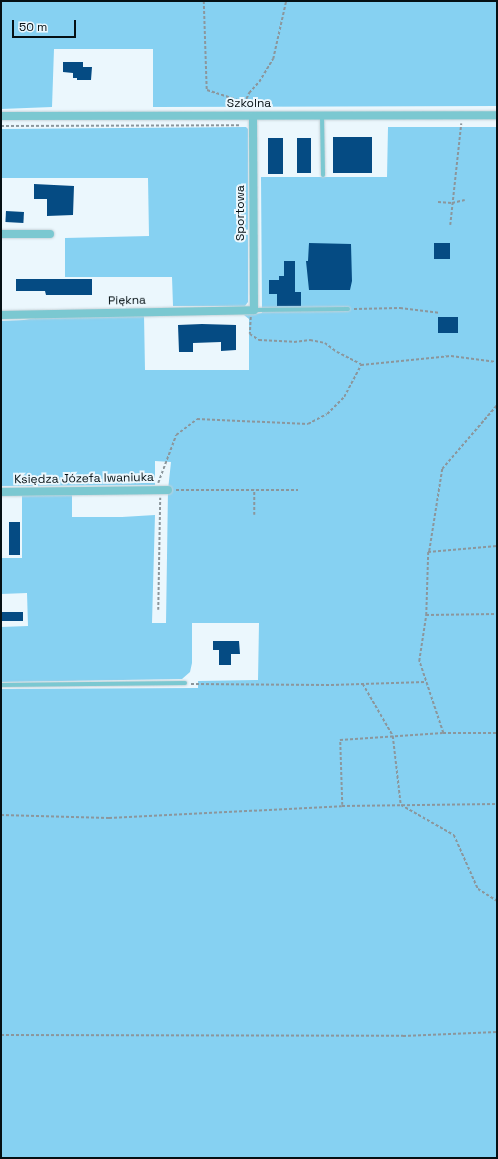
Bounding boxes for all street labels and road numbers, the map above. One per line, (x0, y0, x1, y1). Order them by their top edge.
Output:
street label: Szkolna (227, 97, 271, 111)
street label: Sportowa (234, 185, 248, 241)
street label: Piękna (108, 293, 146, 309)
street label: Księdza Józefa Iwaniuka (14, 471, 154, 487)

